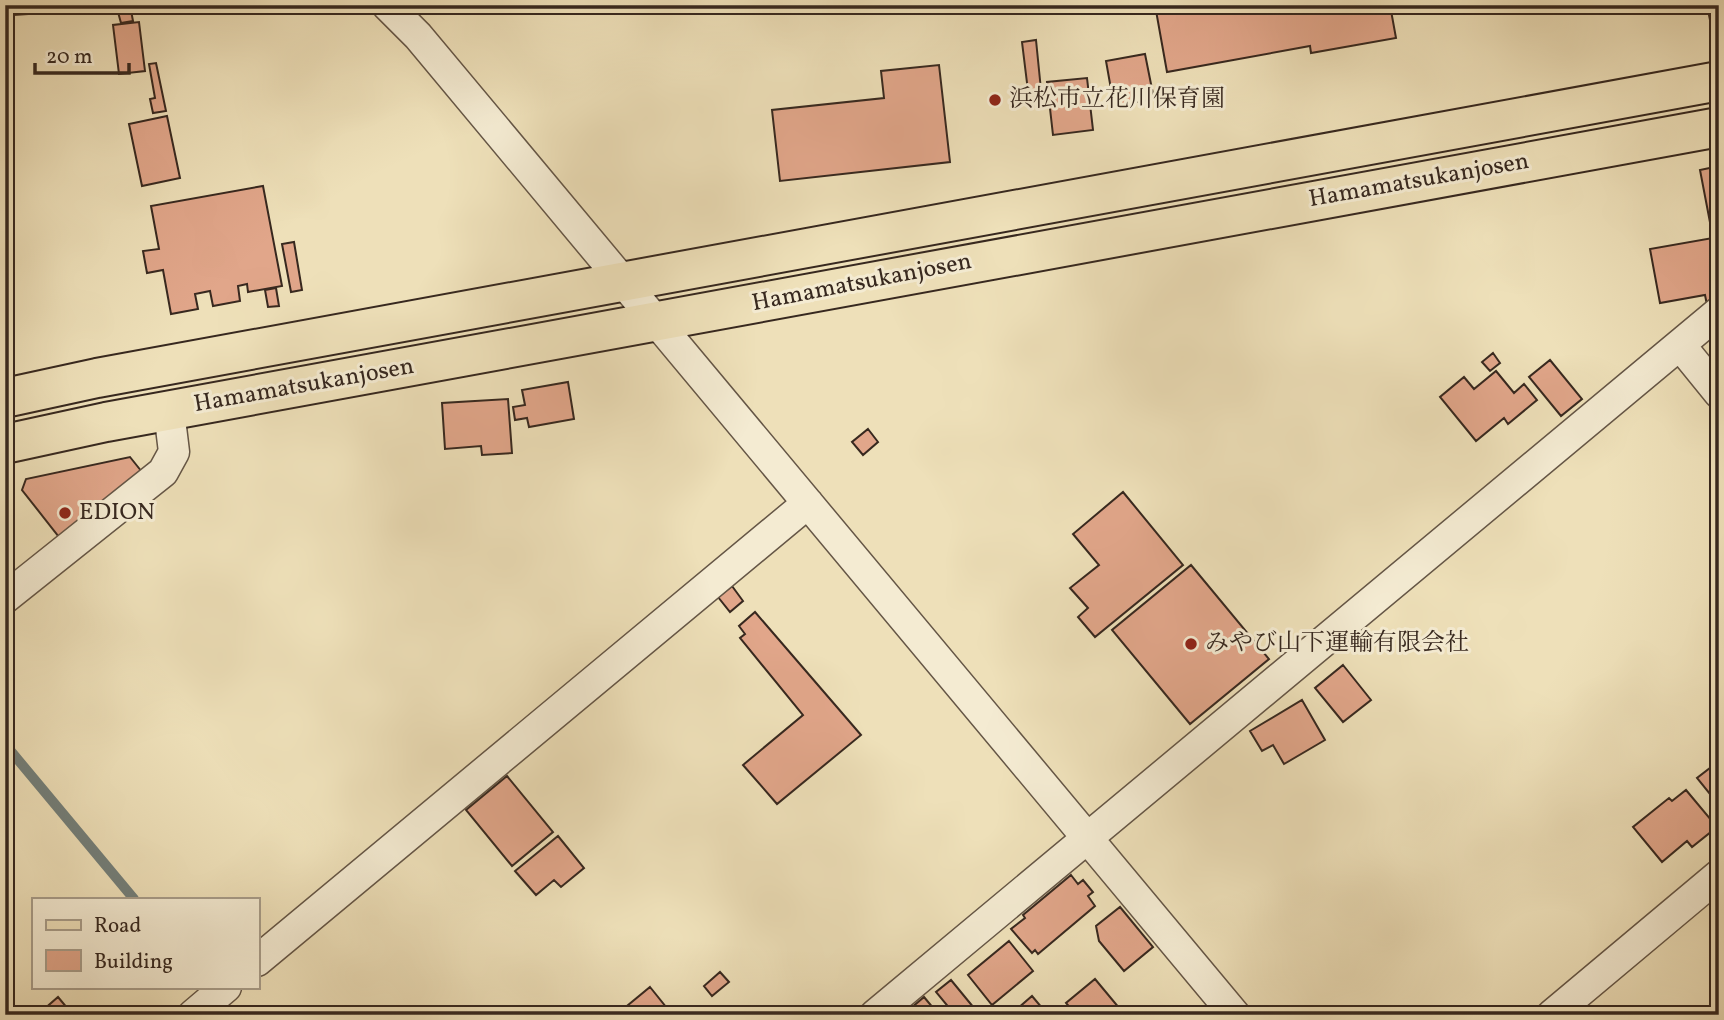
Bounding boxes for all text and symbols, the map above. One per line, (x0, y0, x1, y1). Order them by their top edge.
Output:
scale bar (35, 32, 130, 76)
text: 20 m (46, 43, 92, 72)
place label: 浜松市立花川保育園 (1009, 83, 1225, 117)
marker: 浜松市立花川保育園 (987, 92, 1003, 108)
street label: Hamamatsukanjosen (1306, 145, 1532, 217)
street label: Hamamatsukanjosen (749, 245, 975, 321)
street label: Hamamatsukanjosen (191, 350, 417, 422)
place label: EDION (79, 496, 155, 530)
marker: EDION (57, 505, 73, 521)
place label: みやび山下運輸有限会社 (1205, 627, 1469, 661)
marker: みやび山下運輸有限会社 (1183, 636, 1199, 652)
legend (32, 898, 259, 988)
text: Road (94, 912, 141, 941)
text: Building (94, 948, 173, 977)

